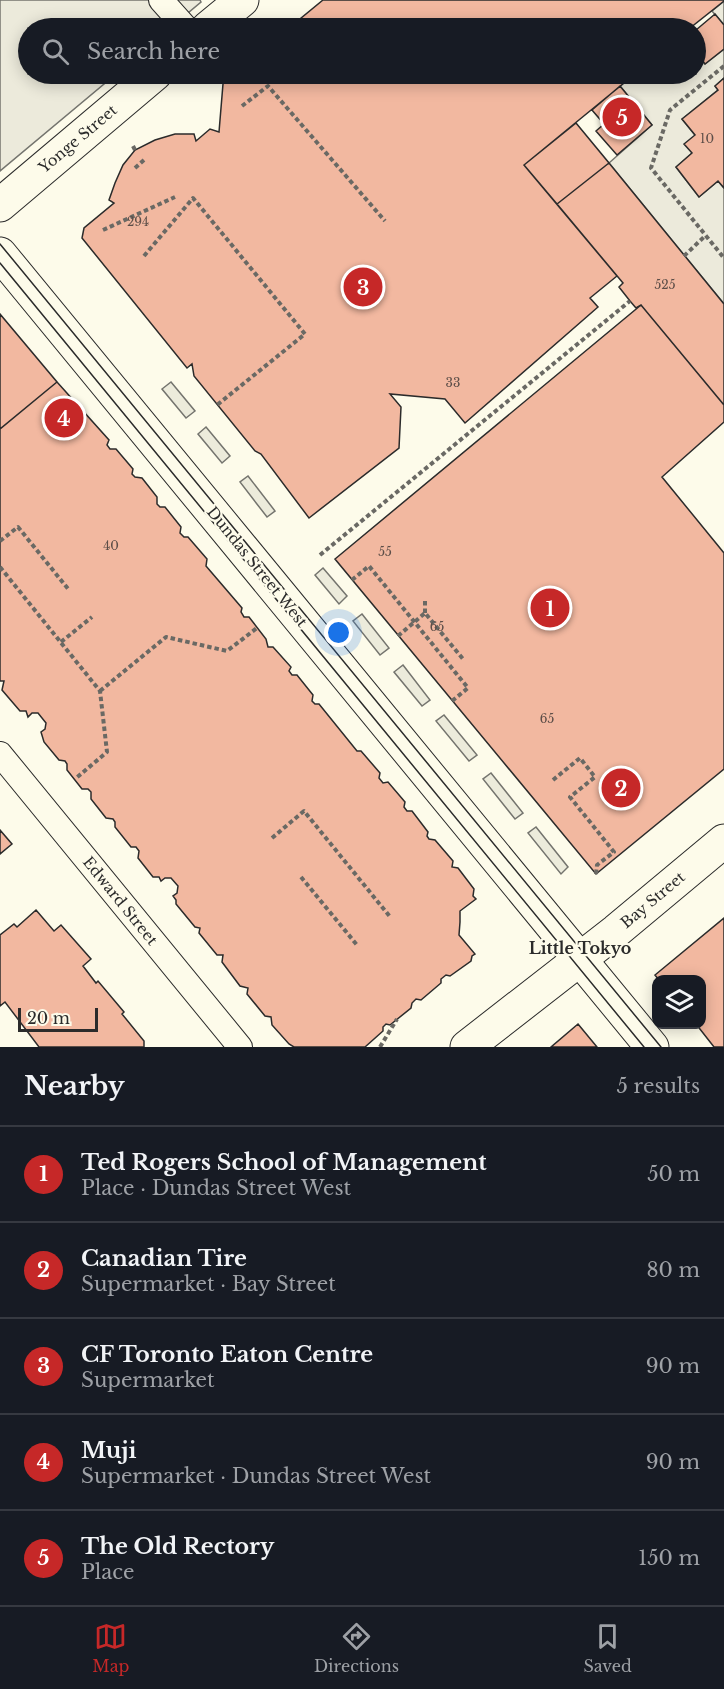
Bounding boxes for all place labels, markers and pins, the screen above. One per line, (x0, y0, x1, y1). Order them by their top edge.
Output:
pin: 5 (602, 94, 642, 140)
pin: 3 (344, 264, 382, 310)
pin: 4 (44, 396, 84, 440)
pin: 1 (530, 586, 570, 630)
pin: 2 (602, 766, 640, 810)

